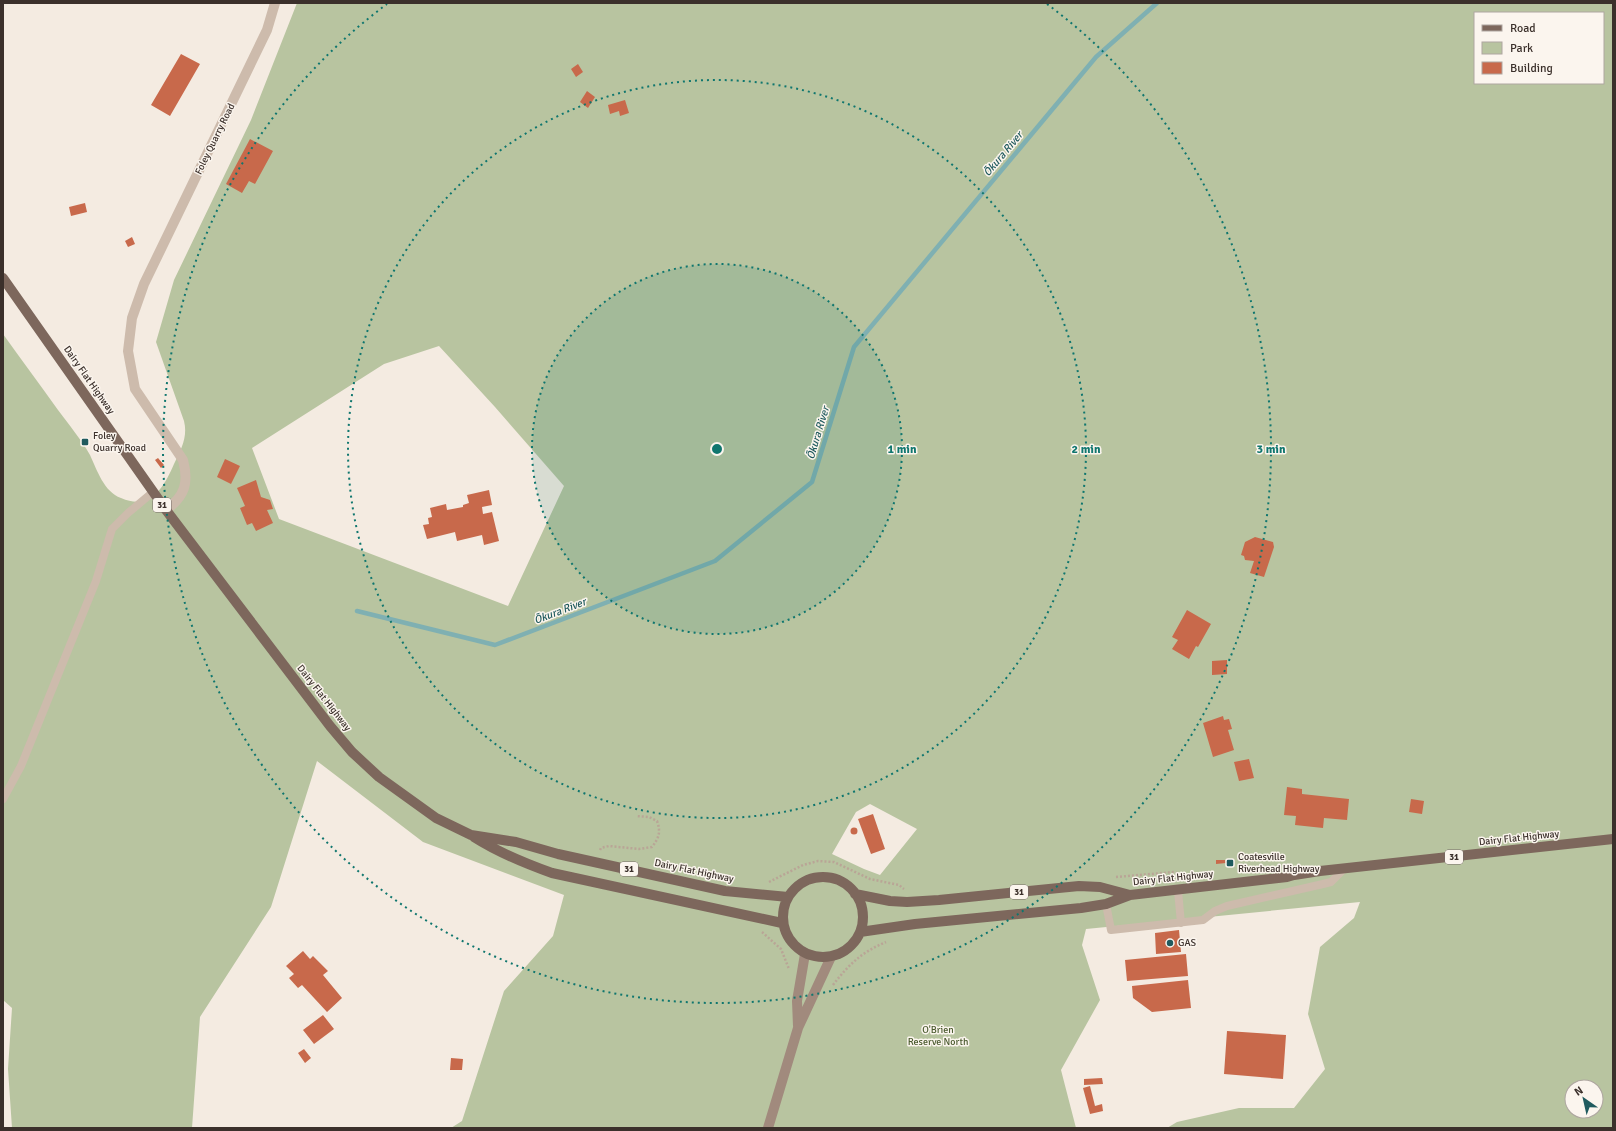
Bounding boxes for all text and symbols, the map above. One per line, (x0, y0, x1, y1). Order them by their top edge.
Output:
legend (1474, 12, 1604, 84)
text: Road (1510, 21, 1536, 36)
text: Park (1510, 41, 1533, 56)
text: Building (1510, 61, 1553, 76)
street label: Foley Quarry Road (193, 101, 237, 177)
water label: Ōkura River (981, 127, 1027, 179)
street label: Dairy Flat Highway (61, 344, 117, 417)
water label: Ōkura River (804, 403, 833, 461)
place label: Foley Quarry Road (93, 430, 146, 454)
marker: Foley Quarry Road (80, 437, 90, 447)
centre of rings (710, 442, 724, 456)
text: 1 min (888, 442, 917, 457)
text: 2 min (1072, 442, 1101, 457)
text: 3 min (1257, 442, 1286, 457)
road number: 31 (153, 498, 171, 512)
water label: Ōkura River (532, 594, 590, 627)
street label: Dairy Flat Highway (294, 663, 354, 734)
street label: Dairy Flat Highway (1478, 828, 1560, 848)
road number: 31 (1445, 850, 1463, 864)
place label: Coatesville Riverhead Highway (1238, 851, 1320, 875)
street label: Dairy Flat Highway (653, 857, 735, 885)
marker: Coatesville Riverhead Highway (1225, 858, 1235, 868)
road number: 31 (620, 862, 638, 876)
street label: Dairy Flat Highway (1132, 868, 1214, 888)
road number: 31 (1010, 885, 1028, 899)
place label: GAS (1178, 937, 1197, 949)
marker: GAS (1165, 938, 1175, 948)
park label: O'Brien Reserve North (908, 1024, 968, 1048)
north arrow (1564, 1079, 1604, 1119)
text: N (1572, 1084, 1585, 1099)

